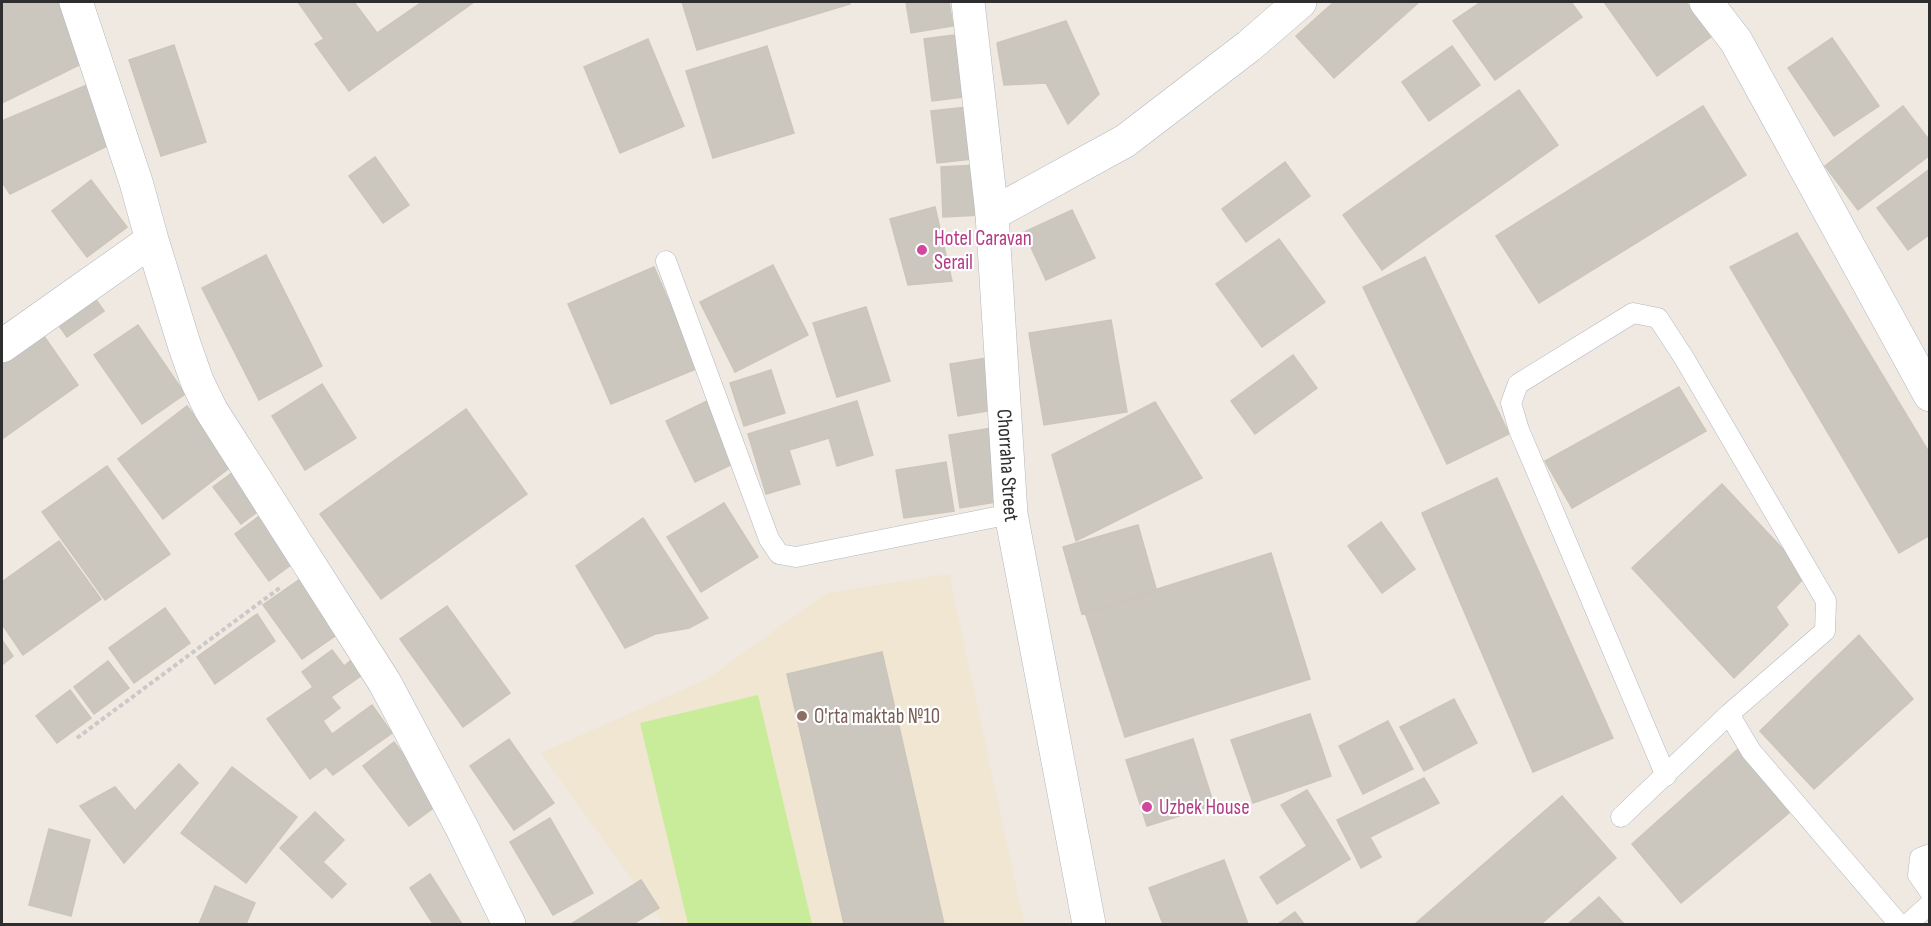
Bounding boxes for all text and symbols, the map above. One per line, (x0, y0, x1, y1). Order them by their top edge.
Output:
place label: Hotel Caravan Serail (934, 226, 1032, 275)
marker: Hotel Caravan Serail (915, 243, 929, 257)
street label: Chorraha Street (991, 408, 1024, 524)
place label: O'rta maktab №10 (814, 704, 940, 729)
marker: O'rta maktab №10 (795, 709, 809, 723)
place label: Uzbek House (1159, 795, 1250, 820)
marker: Uzbek House (1140, 800, 1154, 814)

